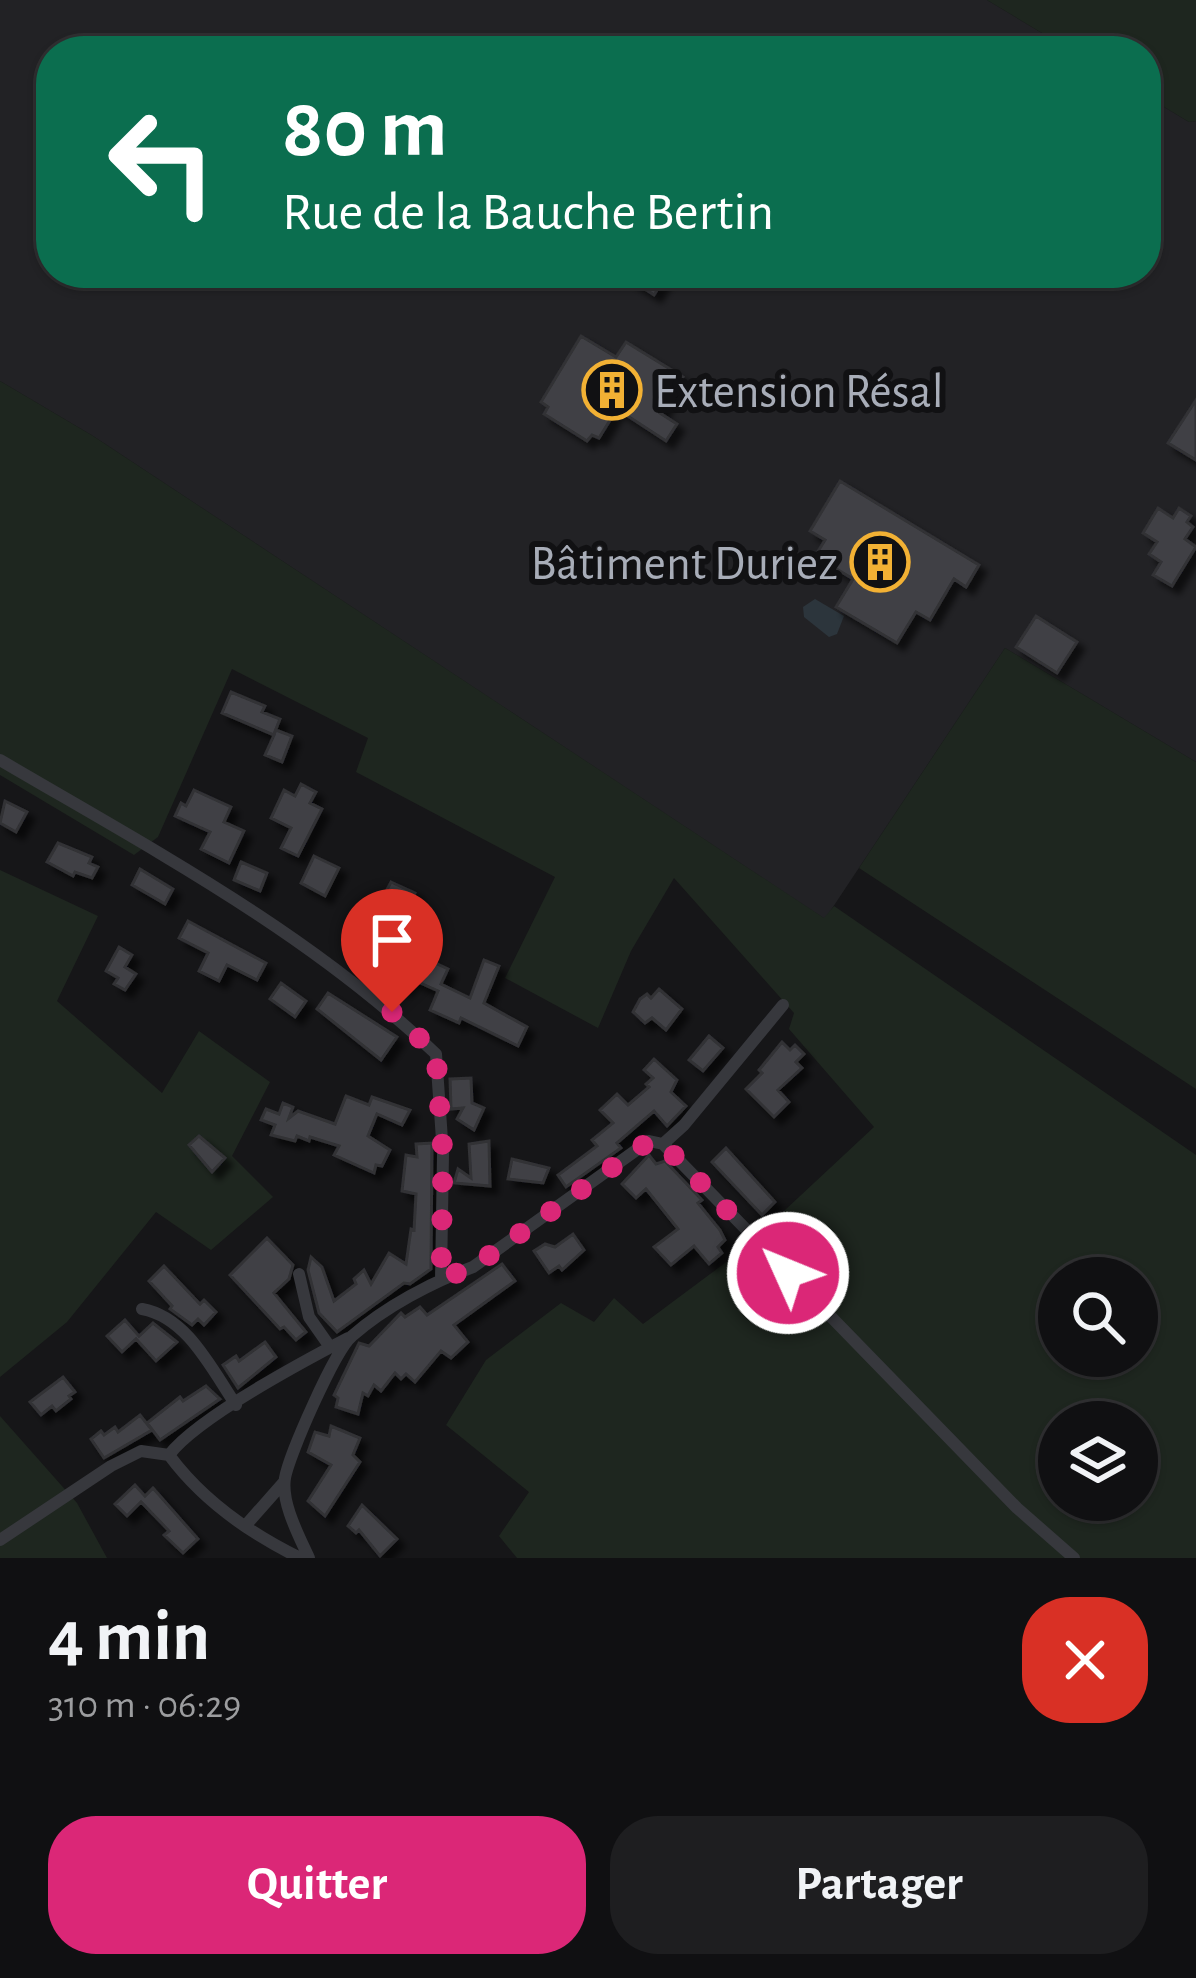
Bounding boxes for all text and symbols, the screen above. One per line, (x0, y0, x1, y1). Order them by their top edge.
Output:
icon: left (84, 84, 240, 240)
text: 80 m (282, 88, 448, 172)
text: Rue de la Bauche Bertin (282, 186, 774, 240)
building icon: Extension Résal (581, 359, 643, 421)
place label: Extension Résal (654, 369, 944, 417)
building icon: Bâtiment Duriez (849, 531, 911, 593)
place label: Bâtiment Duriez (531, 541, 838, 589)
pin (341, 889, 443, 1012)
icon: arrive (359, 907, 425, 973)
position arrow (725, 1210, 851, 1336)
map controls (1038, 1257, 1158, 1521)
button: search (1038, 1257, 1158, 1377)
button: layers (1038, 1401, 1158, 1521)
button: close (1022, 1597, 1148, 1723)
text: 4 min (48, 1601, 210, 1673)
text: 310 m · 06:29 (48, 1686, 241, 1725)
button: Quitter (48, 1816, 586, 1954)
button: Partager (610, 1816, 1148, 1954)

